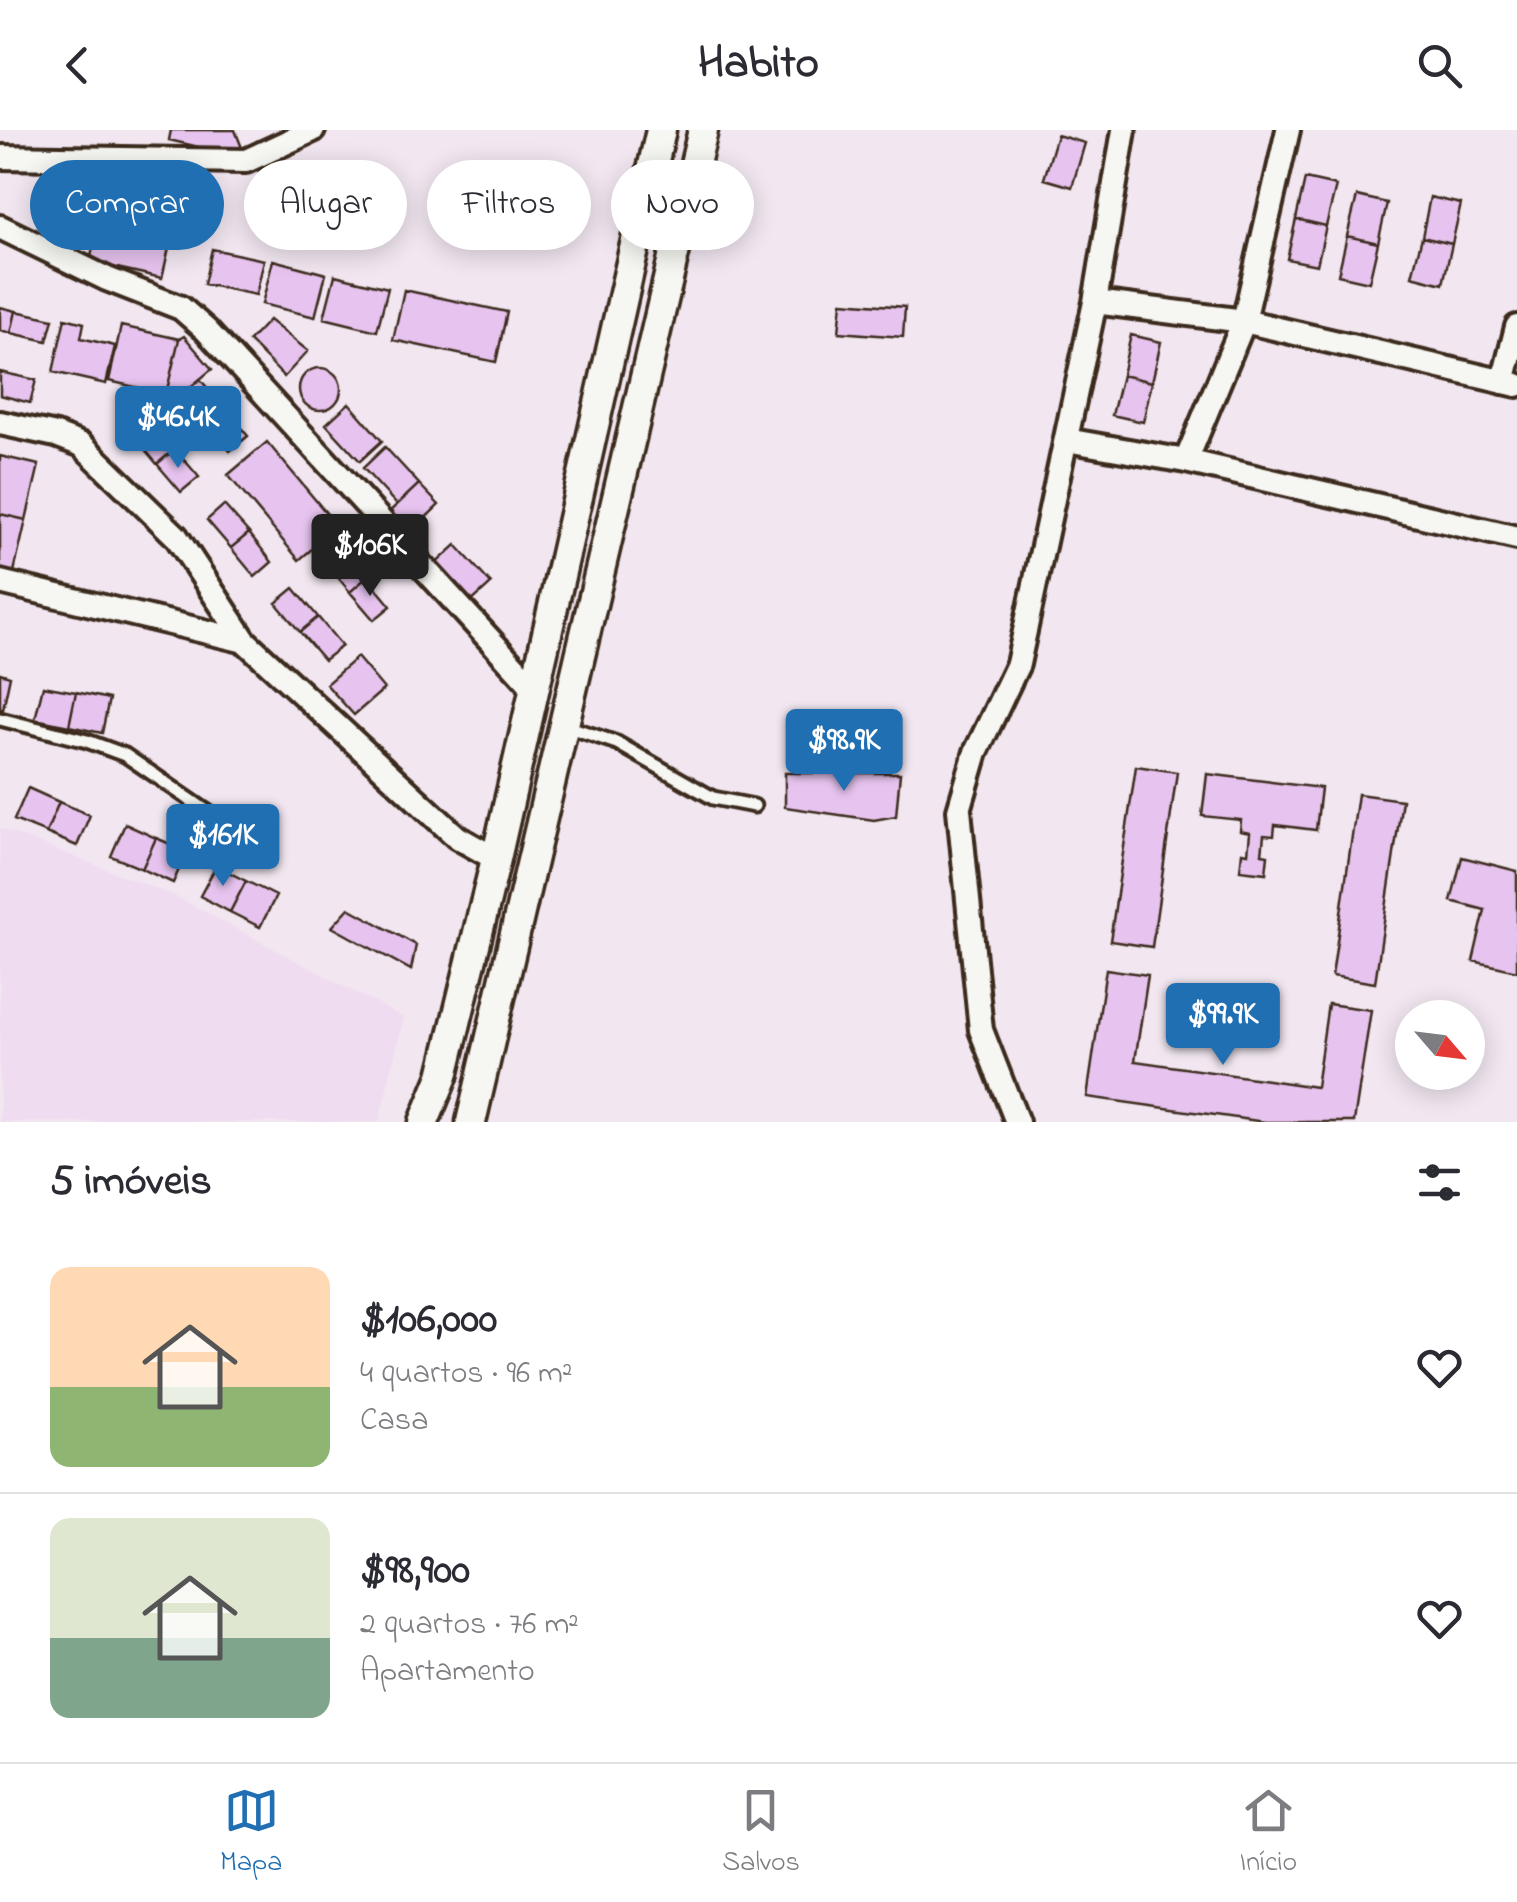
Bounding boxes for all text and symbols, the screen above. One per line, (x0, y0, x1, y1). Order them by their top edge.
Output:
text: Habito (698, 32, 819, 98)
icon: back (50, 38, 105, 93)
icon: search (1412, 38, 1467, 93)
chip: Comprar (30, 160, 224, 250)
chip: Alugar (244, 160, 407, 250)
chip: Filtros (427, 160, 591, 250)
chip: Novo (611, 160, 754, 250)
pin: $46.4K (97, 386, 259, 471)
text: $46.4K (137, 395, 219, 442)
pin: $106K (300, 514, 440, 599)
text: $106K (334, 523, 406, 570)
pin: $98.9K (763, 709, 925, 794)
text: $98.9K (808, 718, 880, 765)
pin: $161K (153, 804, 293, 889)
text: $161K (188, 813, 258, 860)
pin: $99.9K (1142, 983, 1304, 1068)
text: $99.9K (1188, 992, 1258, 1039)
north arrow (1395, 1000, 1485, 1090)
map controls (1395, 1000, 1485, 1090)
text: 5 imóveis (50, 1152, 212, 1213)
icon: filters (1412, 1155, 1467, 1210)
text: $106,000 (360, 1290, 497, 1351)
icon: home (130, 1307, 250, 1427)
icon: heart (1412, 1340, 1467, 1395)
text: 4 quartos · 96 m² (360, 1351, 572, 1398)
text: Casa (360, 1398, 428, 1445)
text: $98,900 (360, 1541, 470, 1602)
icon: home (130, 1558, 250, 1678)
icon: heart (1412, 1591, 1467, 1646)
text: 2 quartos · 76 m² (360, 1602, 579, 1649)
text: Apartamento (360, 1649, 535, 1696)
tab: Mapa (220, 1783, 282, 1884)
tab: Salvos (722, 1783, 800, 1884)
tab: Início (1240, 1783, 1297, 1884)

